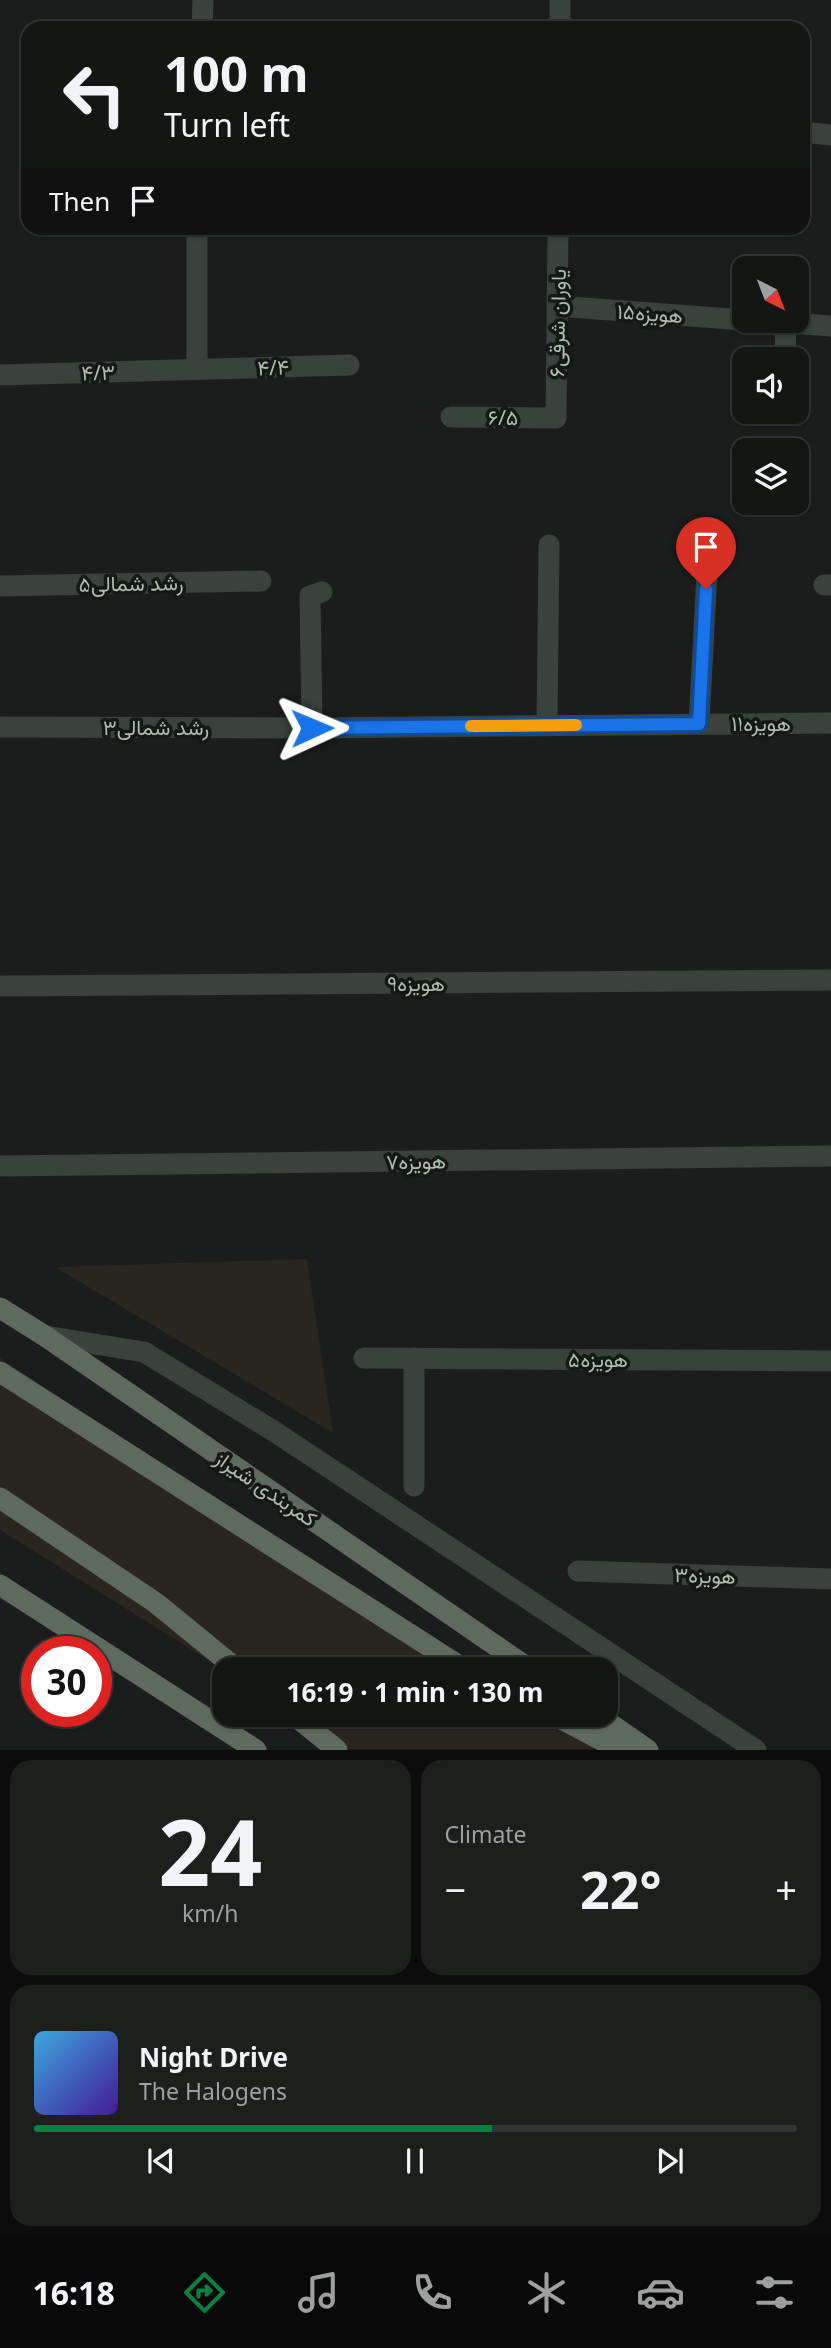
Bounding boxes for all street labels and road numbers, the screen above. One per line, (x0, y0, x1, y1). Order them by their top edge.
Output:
street label: یاوران شرقی۶ (542, 269, 572, 377)
street label: هویزه۱۵ (616, 297, 684, 329)
street label: ۴/۴ (257, 352, 289, 382)
street label: ۴/۳ (81, 357, 115, 387)
street label: ۶/۵ (488, 403, 518, 431)
street label: رشد شمالی۵ (78, 568, 184, 598)
street label: هویزه۱۱ (731, 709, 791, 737)
street label: رشد شمالی۳ (103, 713, 209, 741)
street label: هویزه۹ (387, 969, 445, 997)
street label: هویزه۷ (386, 1146, 446, 1176)
street label: هویزه۵ (568, 1345, 628, 1373)
street label: کمربندی شیراز (209, 1443, 322, 1532)
street label: هویزه۳ (674, 1560, 736, 1590)

